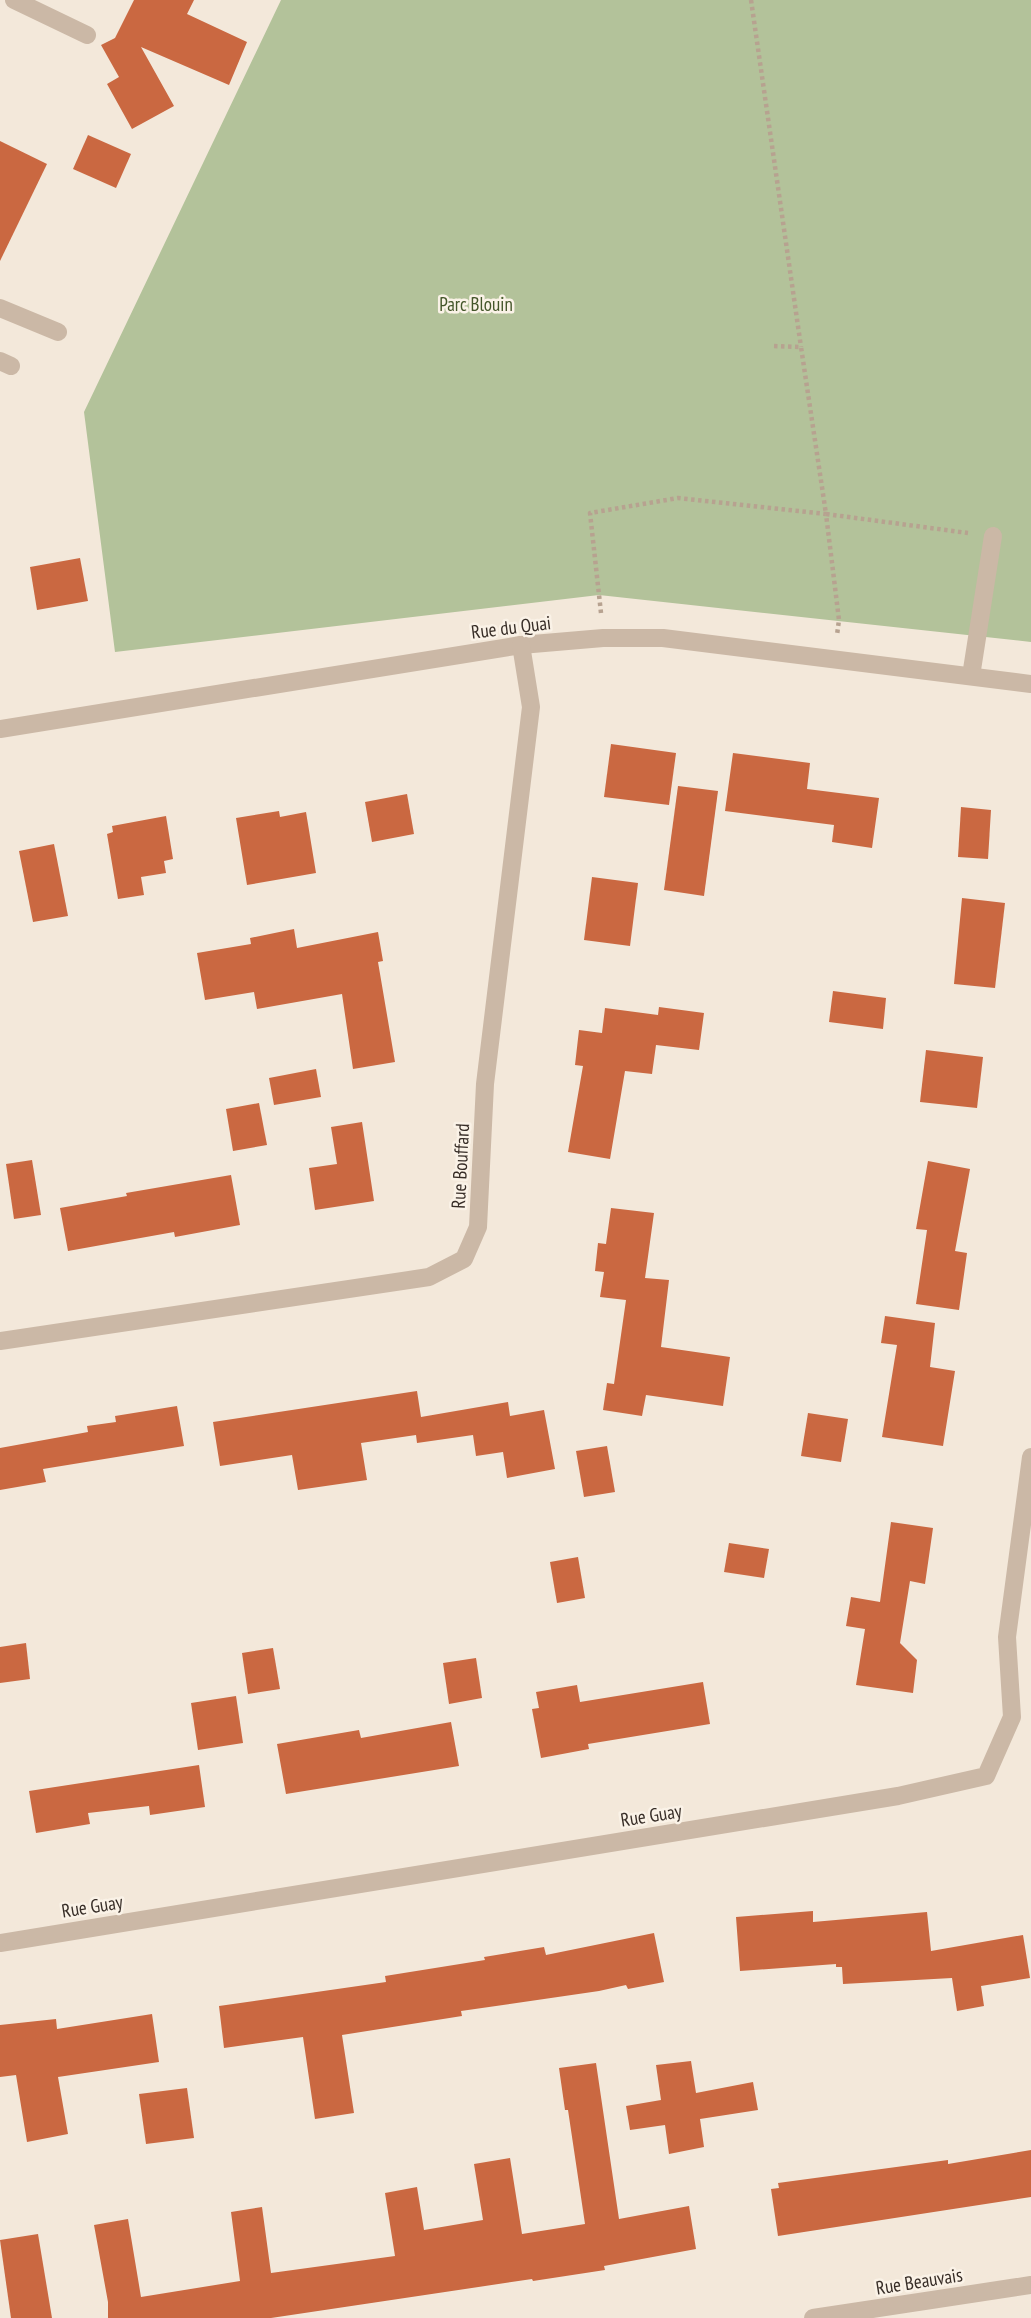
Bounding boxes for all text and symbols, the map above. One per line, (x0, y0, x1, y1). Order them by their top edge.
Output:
park label: Parc Blouin (439, 292, 513, 316)
street label: Rue du Quai (470, 610, 552, 644)
street label: Rue Bouffard (446, 1123, 474, 1209)
street label: Rue Guay (619, 1798, 684, 1832)
street label: Rue Guay (60, 1889, 125, 1923)
street label: Rue Beauvais (874, 2262, 964, 2300)

